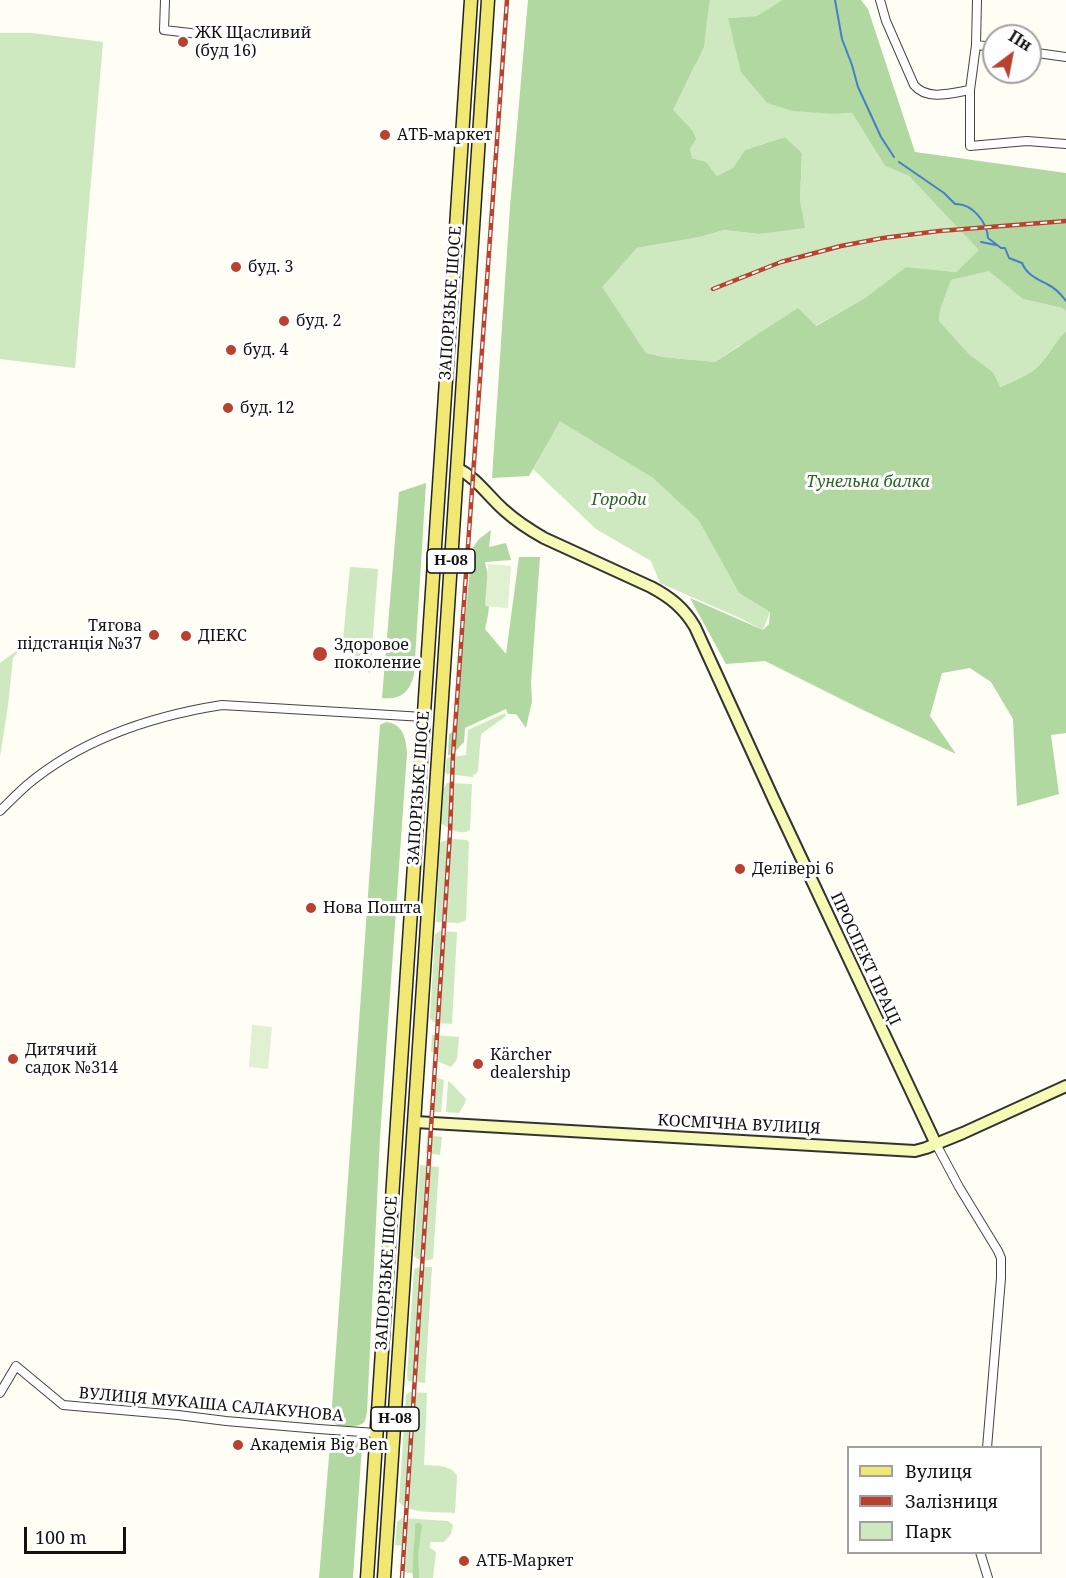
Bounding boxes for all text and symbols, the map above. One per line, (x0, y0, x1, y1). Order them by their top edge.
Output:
place label: ЖК Щасливий (буд 16) (195, 23, 311, 61)
north arrow (982, 24, 1042, 84)
text: Пн (1005, 25, 1036, 56)
marker: ЖК Щасливий (буд 16) (176, 35, 190, 49)
place label: АТБ-маркет (397, 125, 492, 145)
marker: АТБ-маркет (378, 128, 392, 142)
street label: ЗАПОРІЗЬКЕ ШОСЕ (436, 225, 466, 381)
place label: буд. 3 (248, 257, 293, 277)
marker: буд. 3 (229, 260, 243, 274)
place label: буд. 2 (296, 311, 341, 331)
marker: буд. 2 (277, 314, 291, 328)
place label: буд. 4 (243, 340, 288, 360)
marker: буд. 4 (224, 343, 238, 357)
place label: буд. 12 (240, 398, 294, 418)
marker: буд. 12 (221, 401, 235, 415)
park label: Тунельна балка (806, 472, 930, 492)
park label: Городи (592, 490, 646, 510)
road number: Н-08 (427, 549, 475, 573)
place label: Тягова пiдстанцiя №37 (17, 616, 142, 654)
place label: ДІЕКС (198, 626, 247, 646)
marker: Тягова пiдстанцiя №37 (147, 628, 161, 642)
marker: ДІЕКС (179, 629, 193, 643)
place label: Здоровое поколение (334, 635, 421, 673)
marker: Здоровое поколение (311, 645, 329, 663)
street label: ЗАПОРІЗЬКЕ ШОСЕ (404, 710, 434, 866)
place label: Делівері 6 (752, 859, 834, 879)
marker: Делівері 6 (733, 862, 747, 876)
street label: ПРОСПЕКТ ПРАЦІ (826, 890, 904, 1028)
place label: Нова Пошта (323, 898, 422, 918)
marker: Нова Пошта (304, 901, 318, 915)
place label: Дитячий садок №314 (25, 1040, 118, 1078)
place label: Kärcher dealership (490, 1045, 571, 1083)
marker: Дитячий садок №314 (6, 1052, 20, 1066)
marker: Kärcher dealership (471, 1057, 485, 1071)
street label: КОСМІЧНА ВУЛИЦЯ (657, 1111, 821, 1139)
street label: ЗАПОРІЗЬКЕ ШОСЕ (372, 1195, 402, 1351)
street label: ВУЛИЦЯ МУКАША САЛАКУНОВА (78, 1384, 344, 1426)
road number: Н-08 (371, 1407, 419, 1431)
place label: Академія Big Ben (250, 1435, 388, 1455)
marker: Академія Big Ben (231, 1438, 245, 1452)
legend (847, 1446, 1042, 1554)
text: Вулиця (905, 1459, 972, 1483)
text: Залізниця (905, 1489, 998, 1513)
scale bar (27, 1515, 129, 1553)
text: Парк (905, 1519, 952, 1543)
text: 100 m (35, 1525, 87, 1549)
place label: АТБ-Маркет (476, 1551, 573, 1571)
marker: АТБ-Маркет (457, 1554, 471, 1568)

